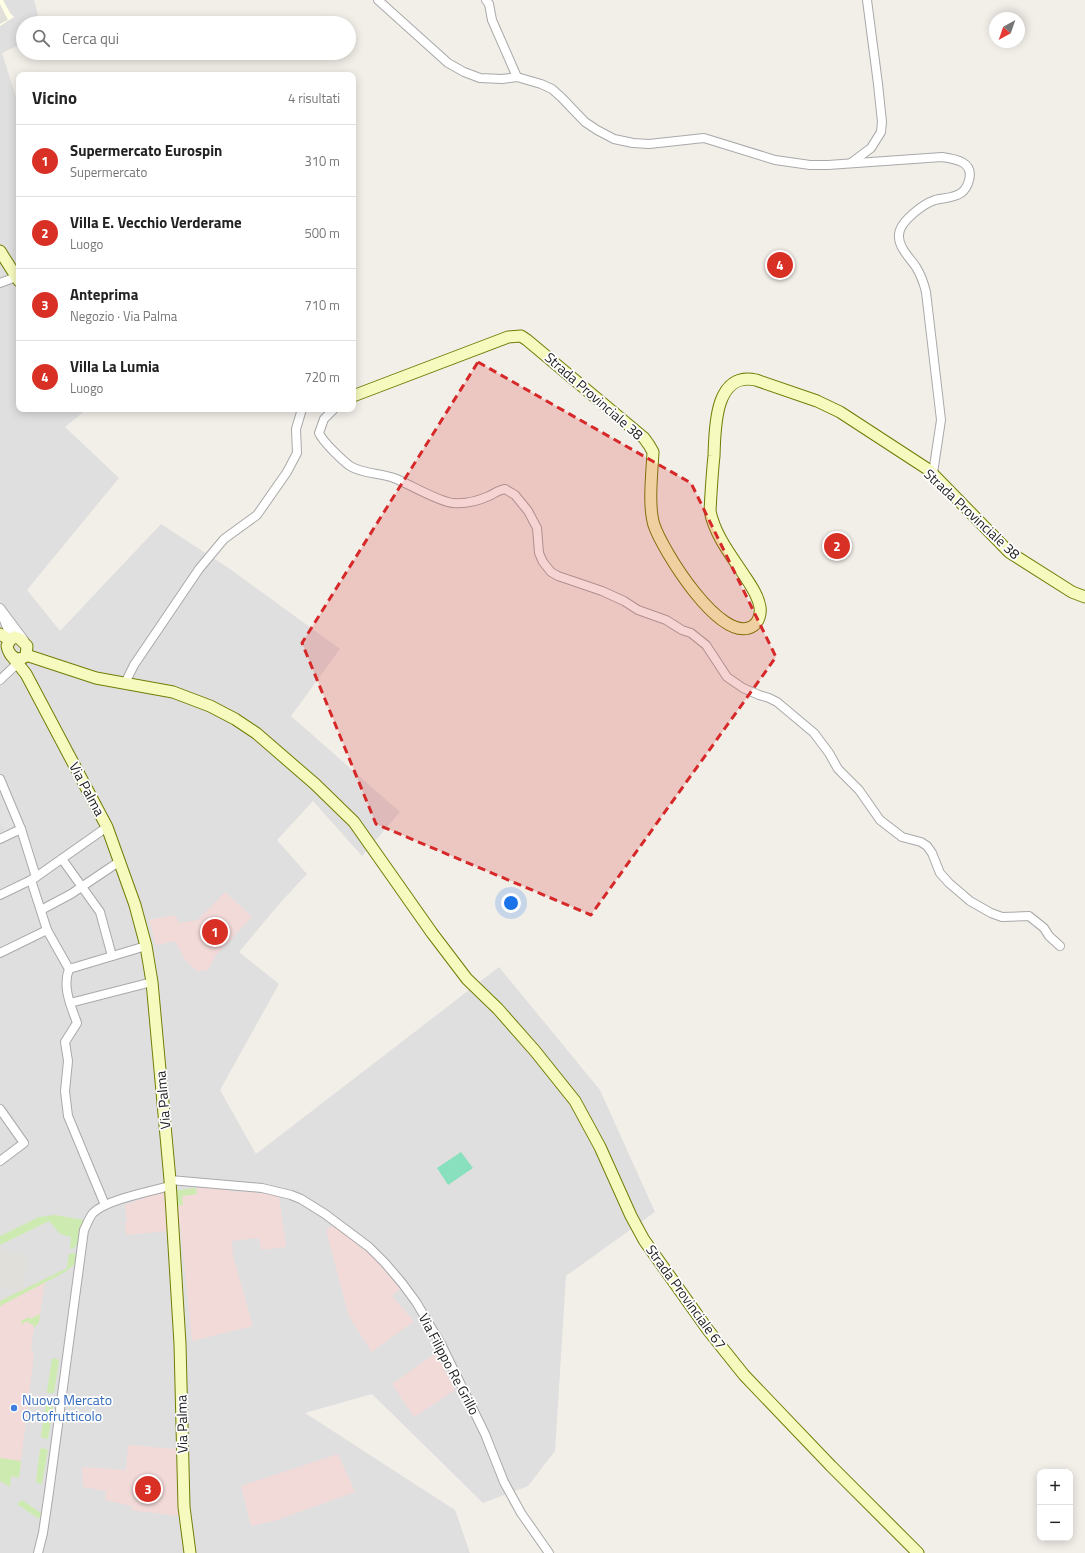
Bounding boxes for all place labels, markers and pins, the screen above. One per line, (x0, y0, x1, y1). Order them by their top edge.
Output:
pin: 4 (767, 250, 793, 280)
pin: 2 (824, 531, 850, 561)
pin: 1 (202, 917, 228, 947)
place label: Nuovo Mercato Ortofrutticolo (22, 1389, 112, 1426)
marker: Nuovo Mercato Ortofrutticolo (9, 1403, 19, 1413)
pin: 3 (135, 1474, 161, 1504)

